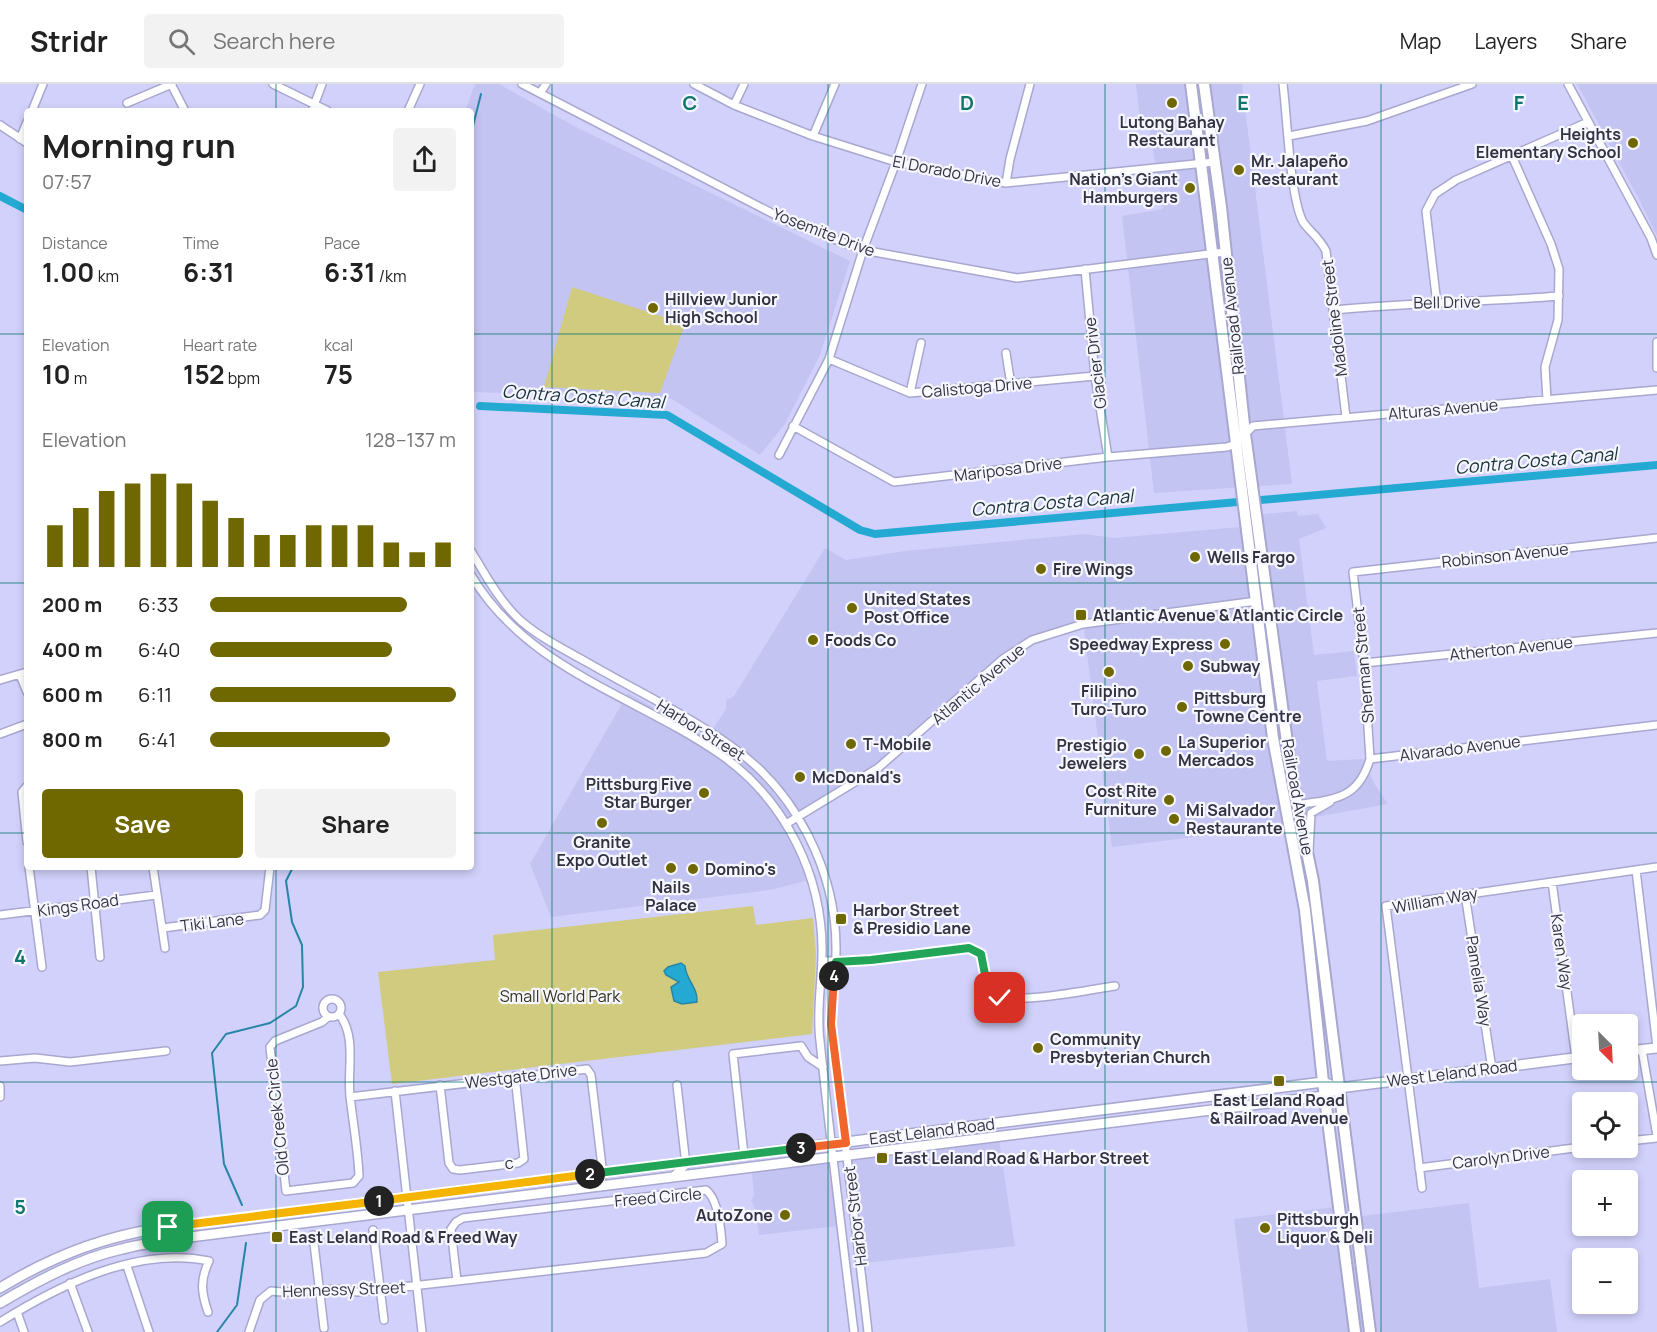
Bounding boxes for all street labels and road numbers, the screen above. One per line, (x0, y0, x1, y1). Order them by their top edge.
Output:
street label: El Dorado Drive (891, 150, 1003, 192)
street label: Yosemite Drive (770, 202, 878, 262)
street label: Railroad Avenue (1215, 256, 1249, 376)
street label: Madoline Street (1316, 258, 1352, 378)
street label: Bell Drive (1413, 290, 1481, 314)
street label: Glacier Drive (1078, 316, 1112, 410)
street label: Calistoga Drive (921, 371, 1033, 403)
street label: Alturas Avenue (1387, 393, 1499, 425)
street label: Mariposa Drive (953, 451, 1063, 487)
street label: Robinson Avenue (1440, 537, 1570, 573)
street label: Sherman Street (1347, 606, 1379, 724)
street label: Atherton Avenue (1448, 631, 1574, 665)
street label: Atlantic Avenue (927, 639, 1029, 729)
street label: Harbor Street (653, 694, 749, 766)
street label: Alvarado Avenue (1398, 730, 1522, 766)
street label: Railroad Avenue (1277, 737, 1319, 857)
street label: William Way (1391, 882, 1480, 918)
street label: Kings Road (36, 888, 120, 922)
street label: Tiki Lane (179, 907, 245, 937)
street label: Karen Way (1546, 912, 1578, 992)
street label: Pamelia Way (1461, 934, 1497, 1029)
street label: West Leland Road (1385, 1054, 1519, 1092)
street label: Old Creek Circle (260, 1057, 294, 1177)
street label: Westgate Drive (464, 1058, 578, 1094)
street label: East Leland Road (868, 1112, 996, 1150)
street label: Carolyn Drive (1451, 1140, 1551, 1174)
street label: c (503, 1151, 515, 1175)
street label: Harbor Street (838, 1165, 872, 1267)
street label: Freed Circle (613, 1182, 703, 1212)
street label: Hennessy Street (282, 1276, 406, 1302)

